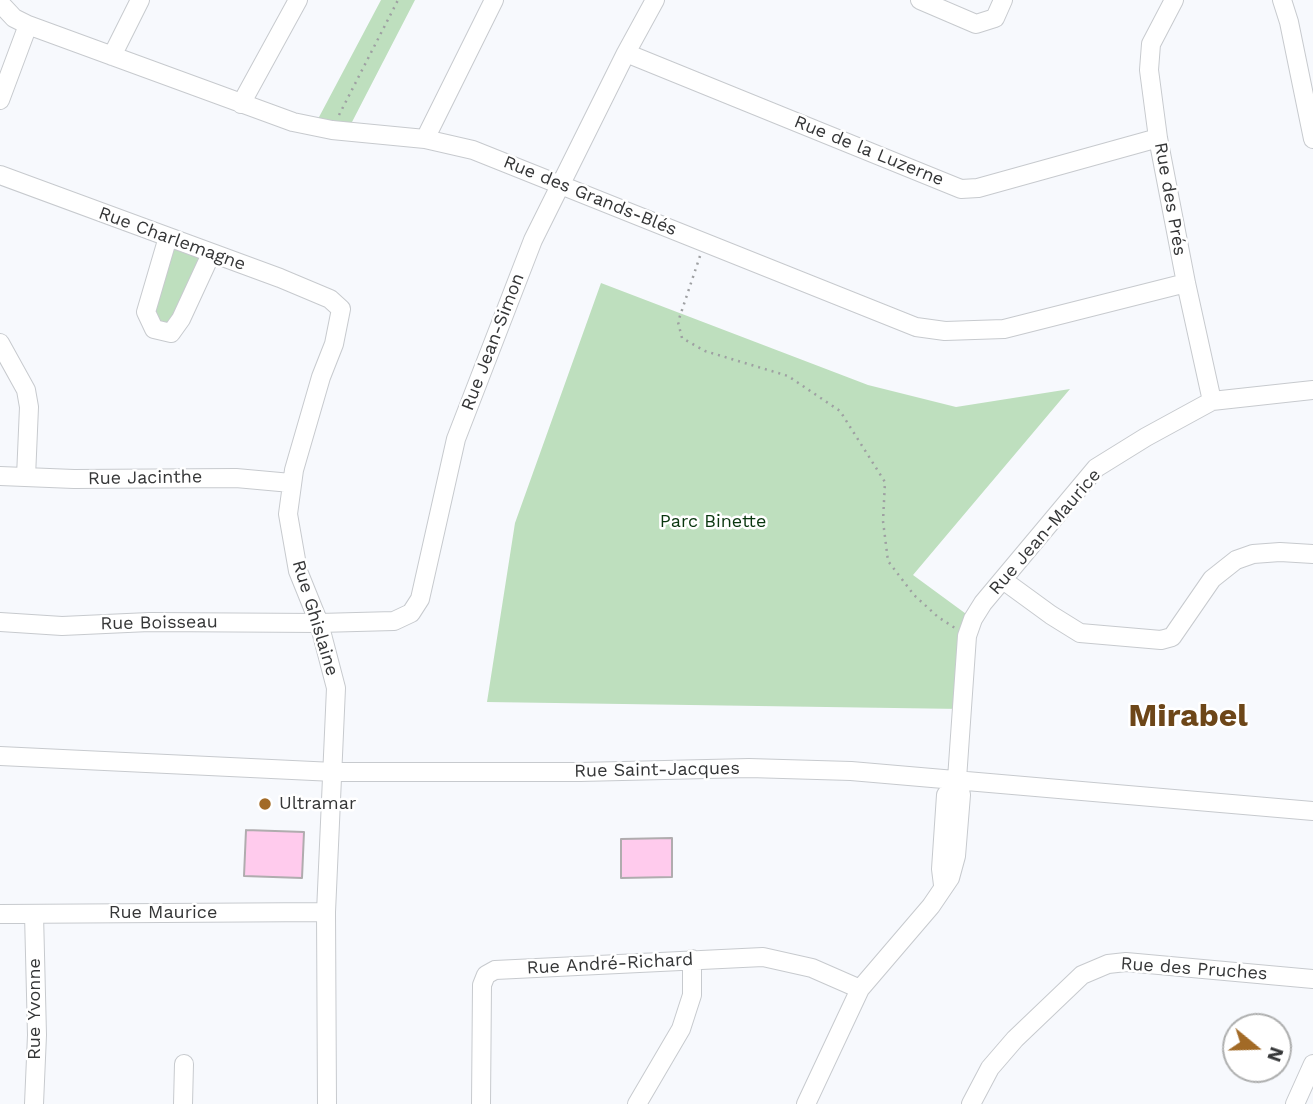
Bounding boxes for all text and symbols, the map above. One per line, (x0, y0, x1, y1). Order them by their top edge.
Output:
street label: Rue de la Luzerne (791, 111, 947, 191)
street label: Rue des Prés (1149, 141, 1191, 257)
street label: Rue des Grands-Blés (500, 151, 680, 241)
street label: Rue Charlemagne (96, 202, 248, 276)
street label: Rue Jean-Simon (457, 270, 529, 414)
street label: Rue Jean-Maurice (985, 465, 1105, 599)
street label: Rue Jacinthe (88, 466, 202, 490)
park label: Parc Binette (660, 511, 766, 533)
street label: Rue Ghislaine (287, 558, 343, 678)
street label: Rue Boisseau (100, 611, 218, 635)
district label: Mirabel (1128, 698, 1248, 736)
street label: Rue Saint-Jacques (574, 758, 740, 782)
place label: Ultramar (279, 793, 356, 815)
marker: Ultramar (257, 796, 273, 812)
street label: Rue Maurice (109, 902, 217, 924)
street label: Rue André-Richard (526, 949, 694, 979)
street label: Rue des Pruches (1120, 953, 1268, 985)
street label: Rue Yvonne (24, 958, 46, 1060)
north arrow (1222, 1013, 1292, 1083)
text: N (1262, 1044, 1289, 1065)

